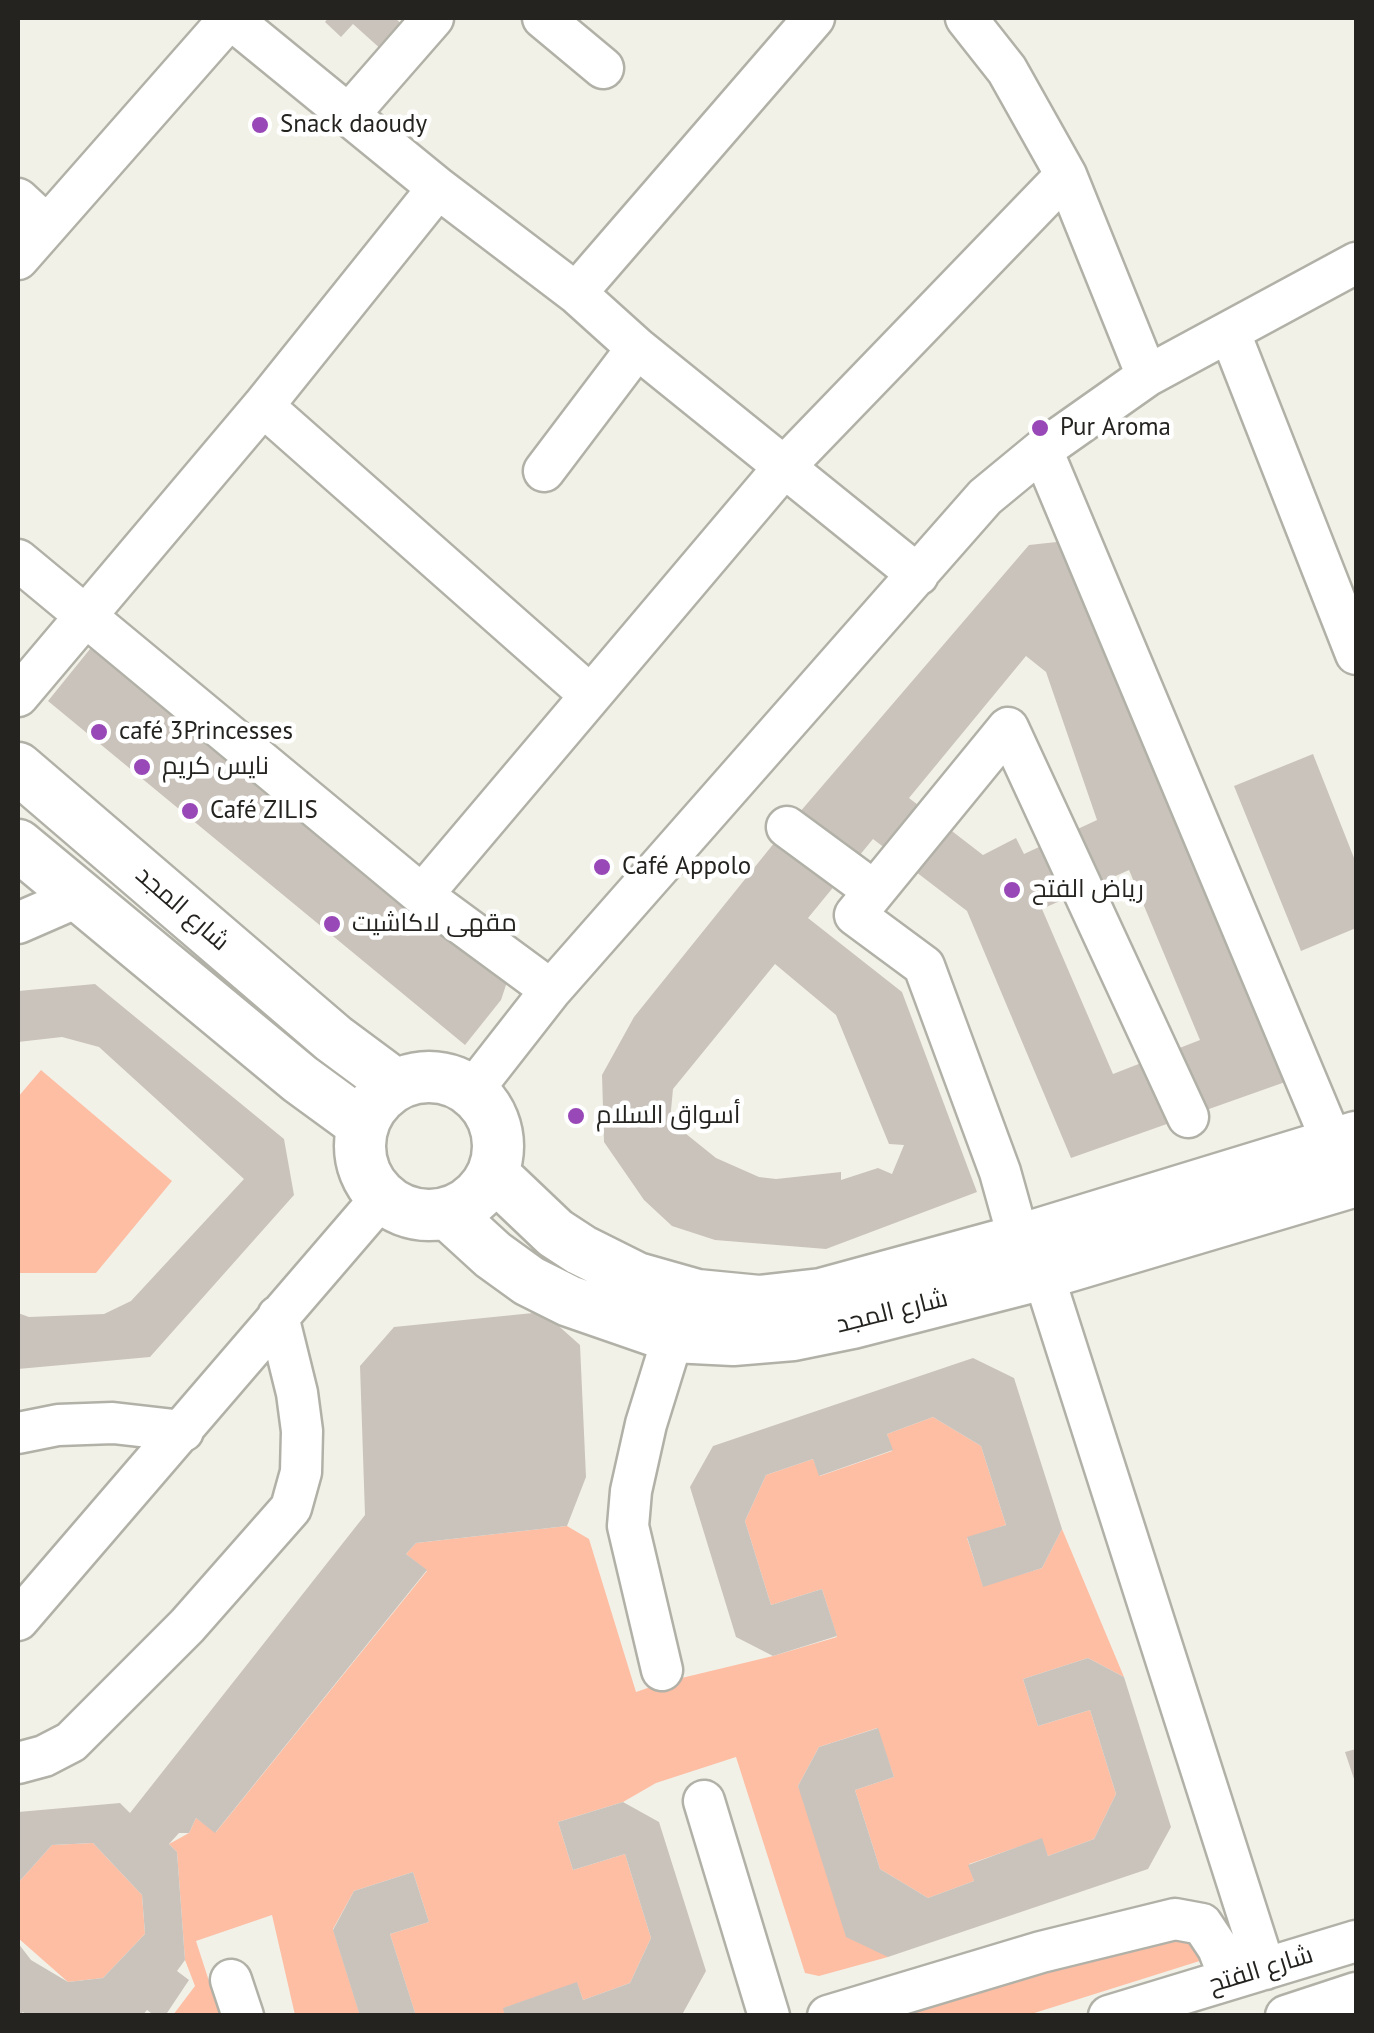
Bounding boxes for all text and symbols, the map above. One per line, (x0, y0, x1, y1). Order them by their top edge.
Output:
place label: Snack daoudy (280, 110, 427, 140)
marker: Snack daoudy (249, 114, 271, 136)
place label: Pur Aroma (1060, 413, 1171, 443)
marker: Pur Aroma (1029, 417, 1051, 439)
place label: café 3Princesses (119, 717, 293, 747)
marker: café 3Princesses (88, 721, 110, 743)
place label: نايس كريم (162, 752, 269, 782)
marker: نايس كريم (131, 756, 153, 778)
place label: Café ZILIS (210, 796, 318, 826)
marker: Café ZILIS (179, 800, 201, 822)
place label: Café Appolo (622, 852, 751, 882)
marker: Café Appolo (591, 856, 613, 878)
street label: شارع المجد (129, 860, 235, 958)
place label: رياض الفتح (1032, 875, 1144, 905)
marker: رياض الفتح (1001, 879, 1023, 901)
place label: مقهى لاكاشيت (352, 909, 517, 939)
marker: مقهى لاكاشيت (321, 913, 343, 935)
place label: أسواق السلام (596, 1101, 740, 1131)
marker: أسواق السلام (565, 1105, 587, 1127)
street label: شارع المجد (833, 1284, 951, 1340)
street label: شارع الفتح (1205, 1940, 1317, 2000)

